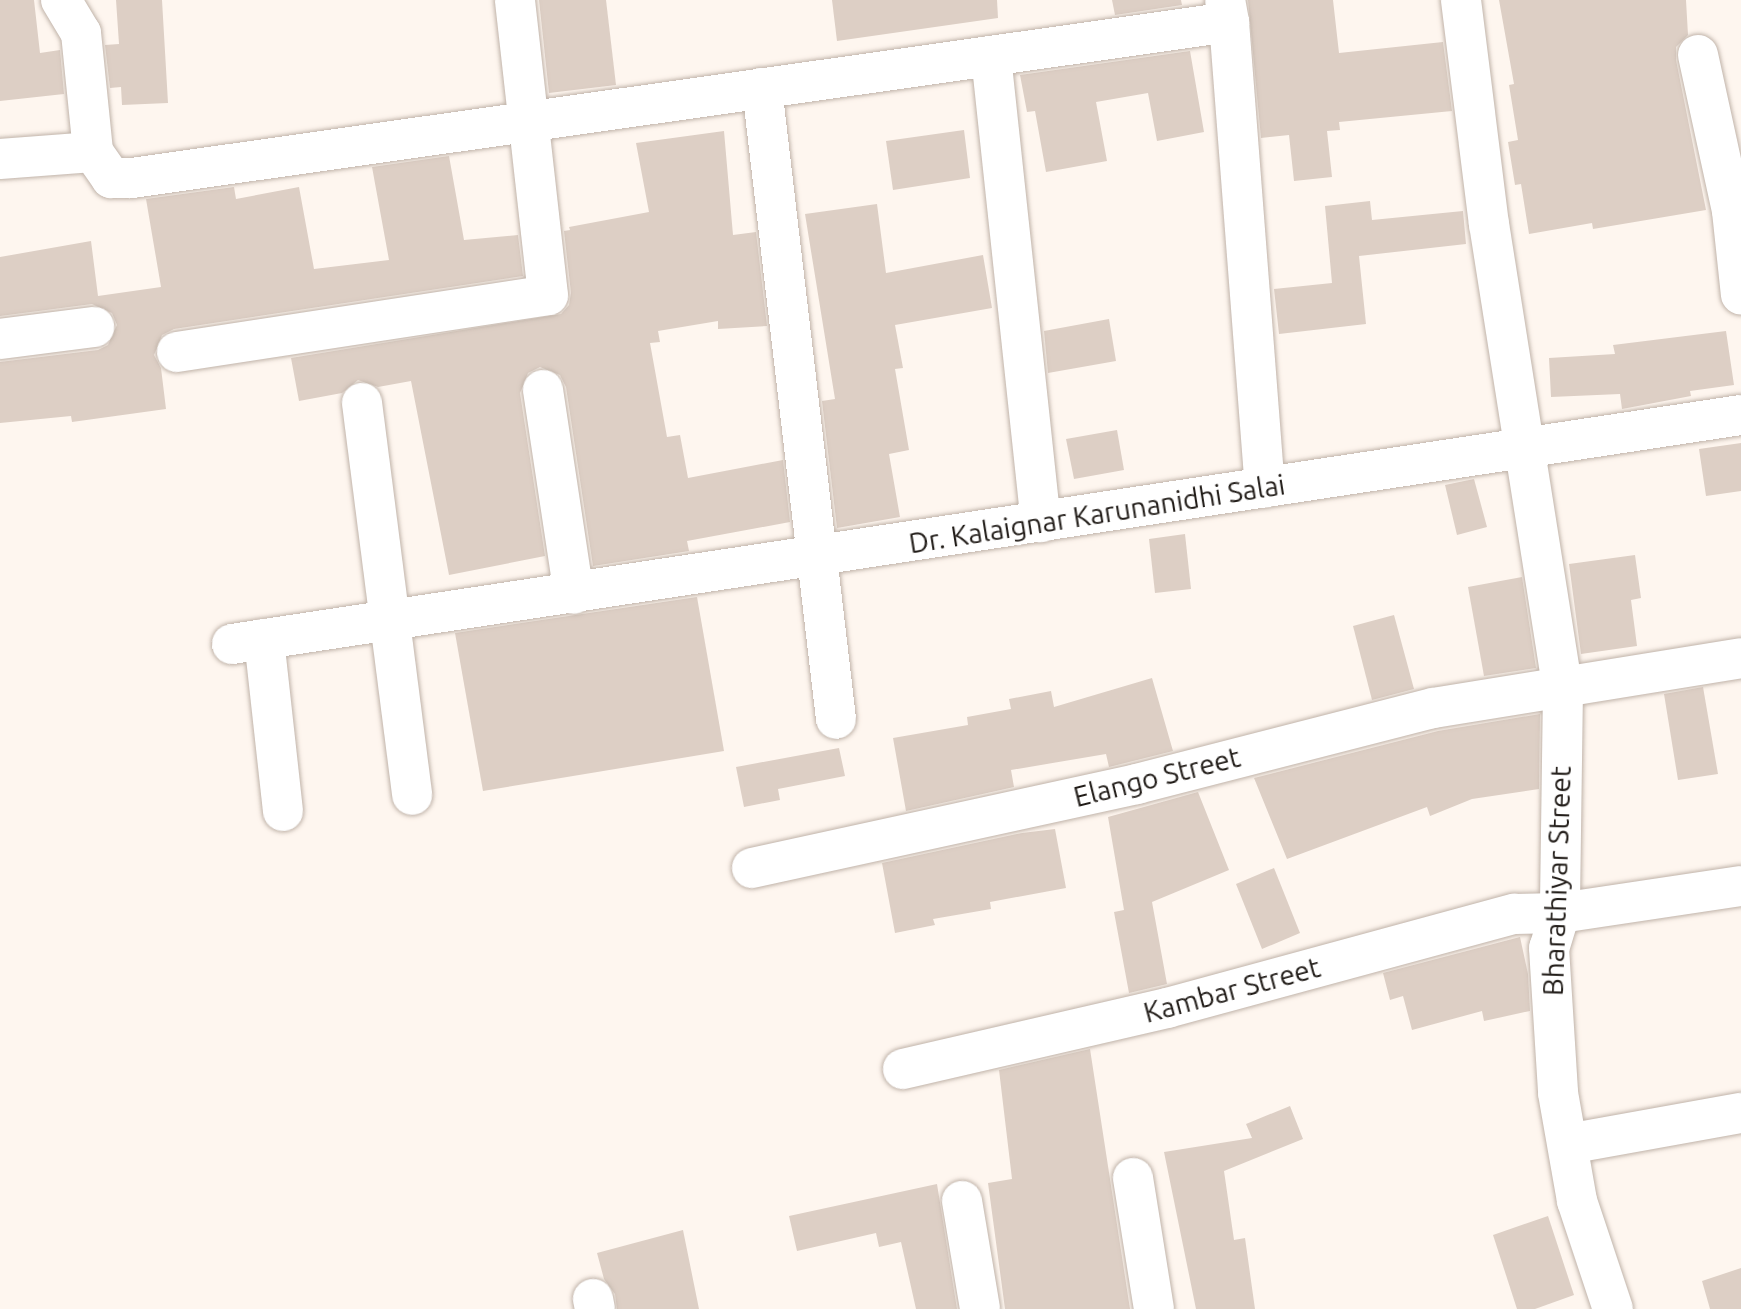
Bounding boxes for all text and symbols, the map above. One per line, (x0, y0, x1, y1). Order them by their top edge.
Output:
street label: Dr. Kalaignar Karunanidhi Salai (907, 468, 1287, 560)
street label: Elango Street (1070, 740, 1244, 814)
street label: Bharathiyar Street (1536, 766, 1578, 996)
street label: Kambar Street (1140, 950, 1324, 1030)

